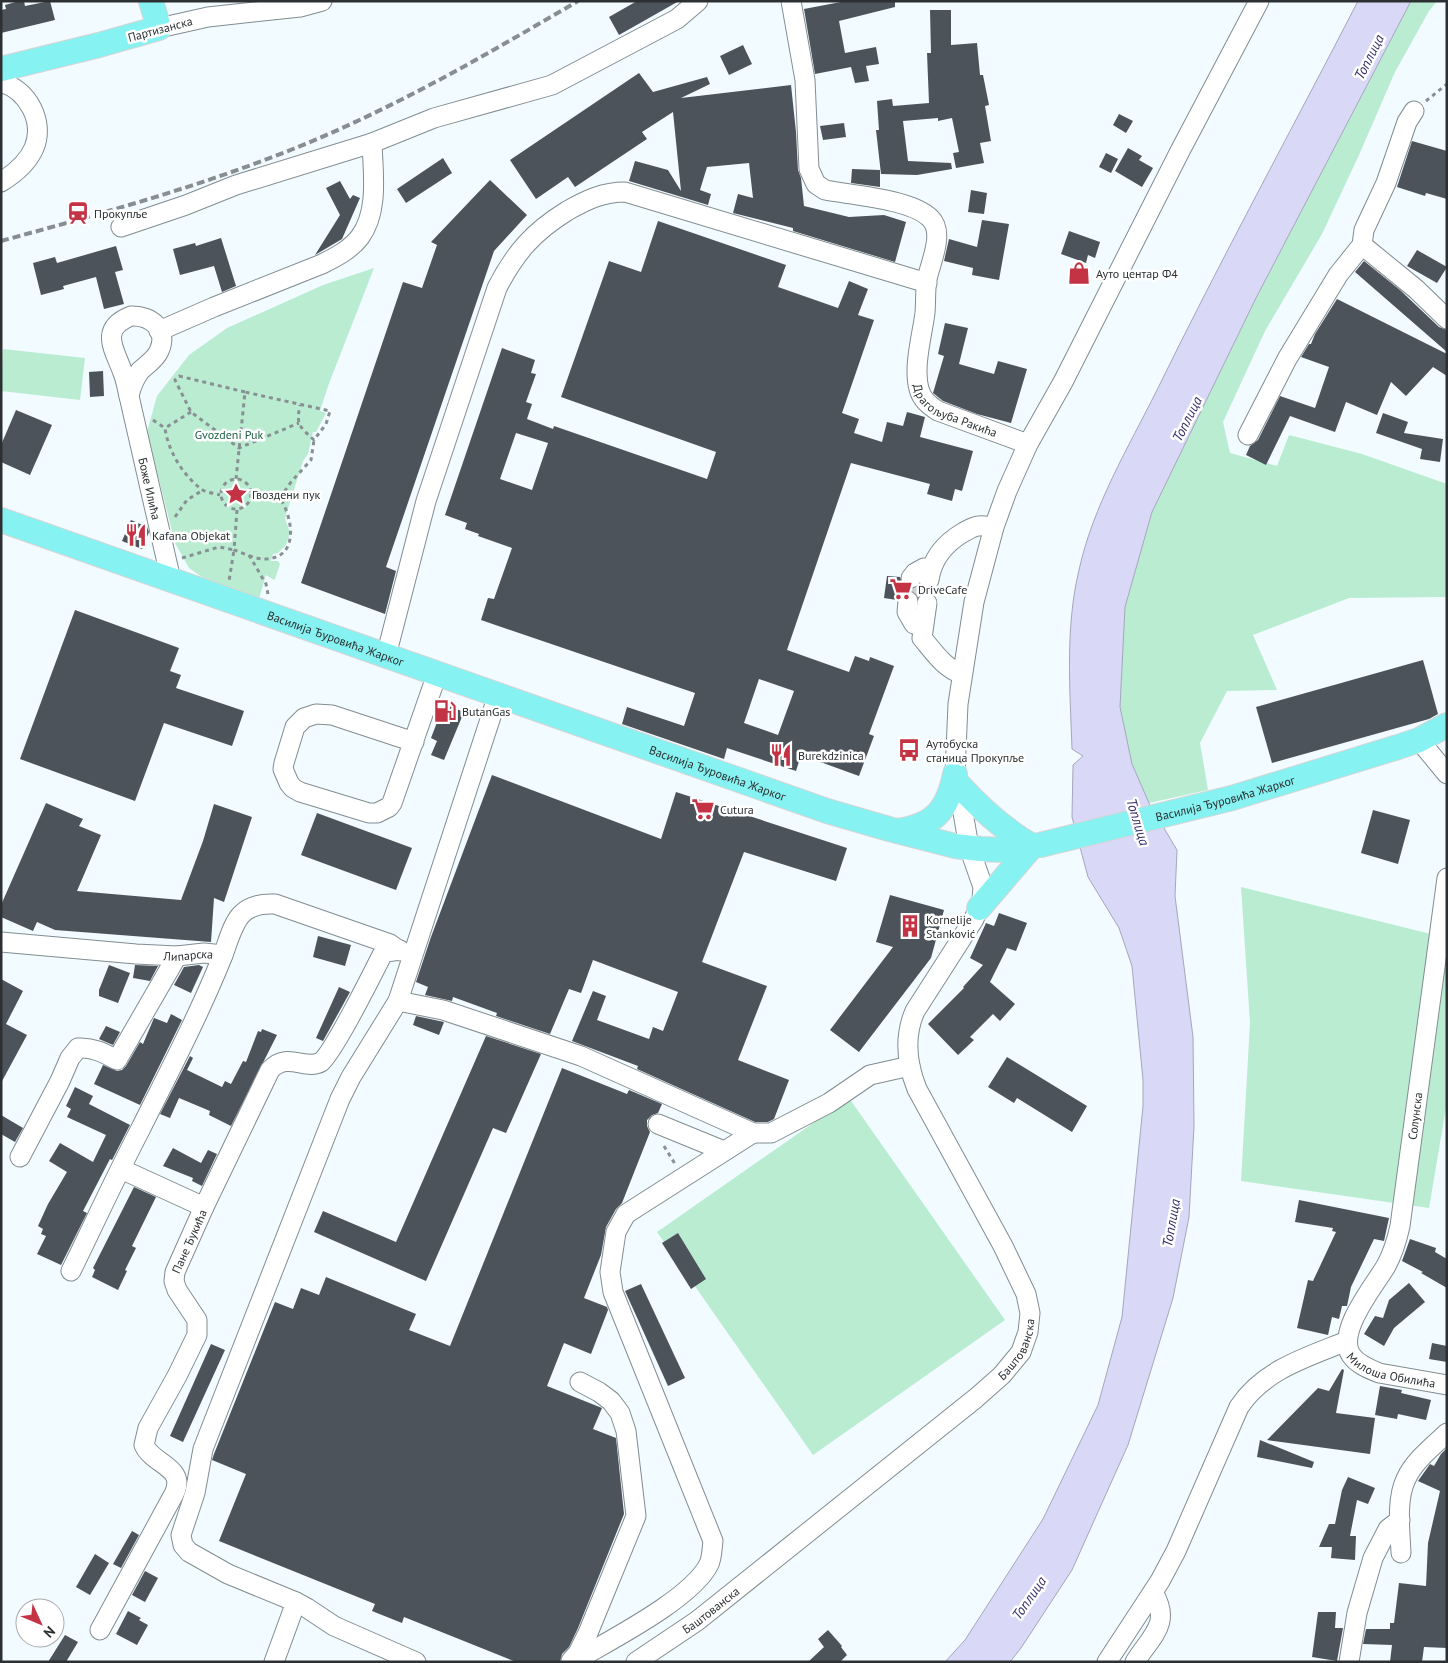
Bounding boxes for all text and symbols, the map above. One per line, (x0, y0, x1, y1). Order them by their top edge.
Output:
street label: Партизанска (126, 13, 194, 45)
water label: Топлица (1350, 31, 1388, 83)
station icon: Прокупље (65, 200, 91, 226)
place label: Прокупље (94, 206, 147, 221)
shop icon: Ауто центар Ф4 (1066, 260, 1092, 286)
place label: Ауто центар Ф4 (1096, 266, 1178, 281)
street label: Драгољуба Ракића (910, 382, 1000, 440)
water label: Топлица (1168, 393, 1206, 445)
park label: Gvozdeni Puk (195, 427, 264, 442)
street label: Боже Илића (136, 456, 165, 521)
place icon: Гвоздени пук (223, 481, 249, 507)
place label: Гвоздени пук (252, 487, 321, 502)
restaurant icon: Kafana Objekat (123, 522, 149, 548)
place label: Kafana Objekat (152, 528, 230, 543)
supermarket icon: DriveCafe (888, 576, 914, 602)
place label: DriveCafe (918, 582, 967, 597)
street label: Василија Ђуровића Жарког (266, 607, 407, 669)
fuel station icon: ButanGas (432, 698, 458, 724)
place label: ButanGas (462, 704, 510, 719)
place label: Аутобуска станица Прокупље (926, 736, 1024, 765)
bus stop icon: Аутобуска станица Прокупље (896, 737, 922, 763)
street label: Василија Ђуровића Жарког (648, 742, 789, 804)
restaurant icon: Burekdzinica (768, 742, 794, 768)
place label: Burekdzinica (798, 748, 864, 763)
street label: Василија Ђуровића Жарког (1154, 772, 1297, 824)
supermarket icon: Cutura (690, 796, 716, 822)
water label: Топлица (1122, 796, 1154, 848)
place label: Cutura (720, 802, 754, 817)
place label: Kornelije Stanković (926, 912, 976, 941)
building icon: Kornelije Stanković (897, 913, 923, 939)
street label: Липарска (162, 945, 214, 964)
street label: Солунска (1405, 1091, 1425, 1141)
water label: Топлица (1158, 1197, 1184, 1248)
street label: Пане Ђукића (168, 1207, 210, 1276)
street label: Баштованска (994, 1318, 1037, 1383)
street label: Милоша Обилића (1344, 1349, 1437, 1390)
water label: Топлица (1008, 1573, 1050, 1623)
street label: Баштованска (679, 1583, 742, 1636)
north arrow (15, 1598, 65, 1648)
text: N (40, 1622, 59, 1642)

